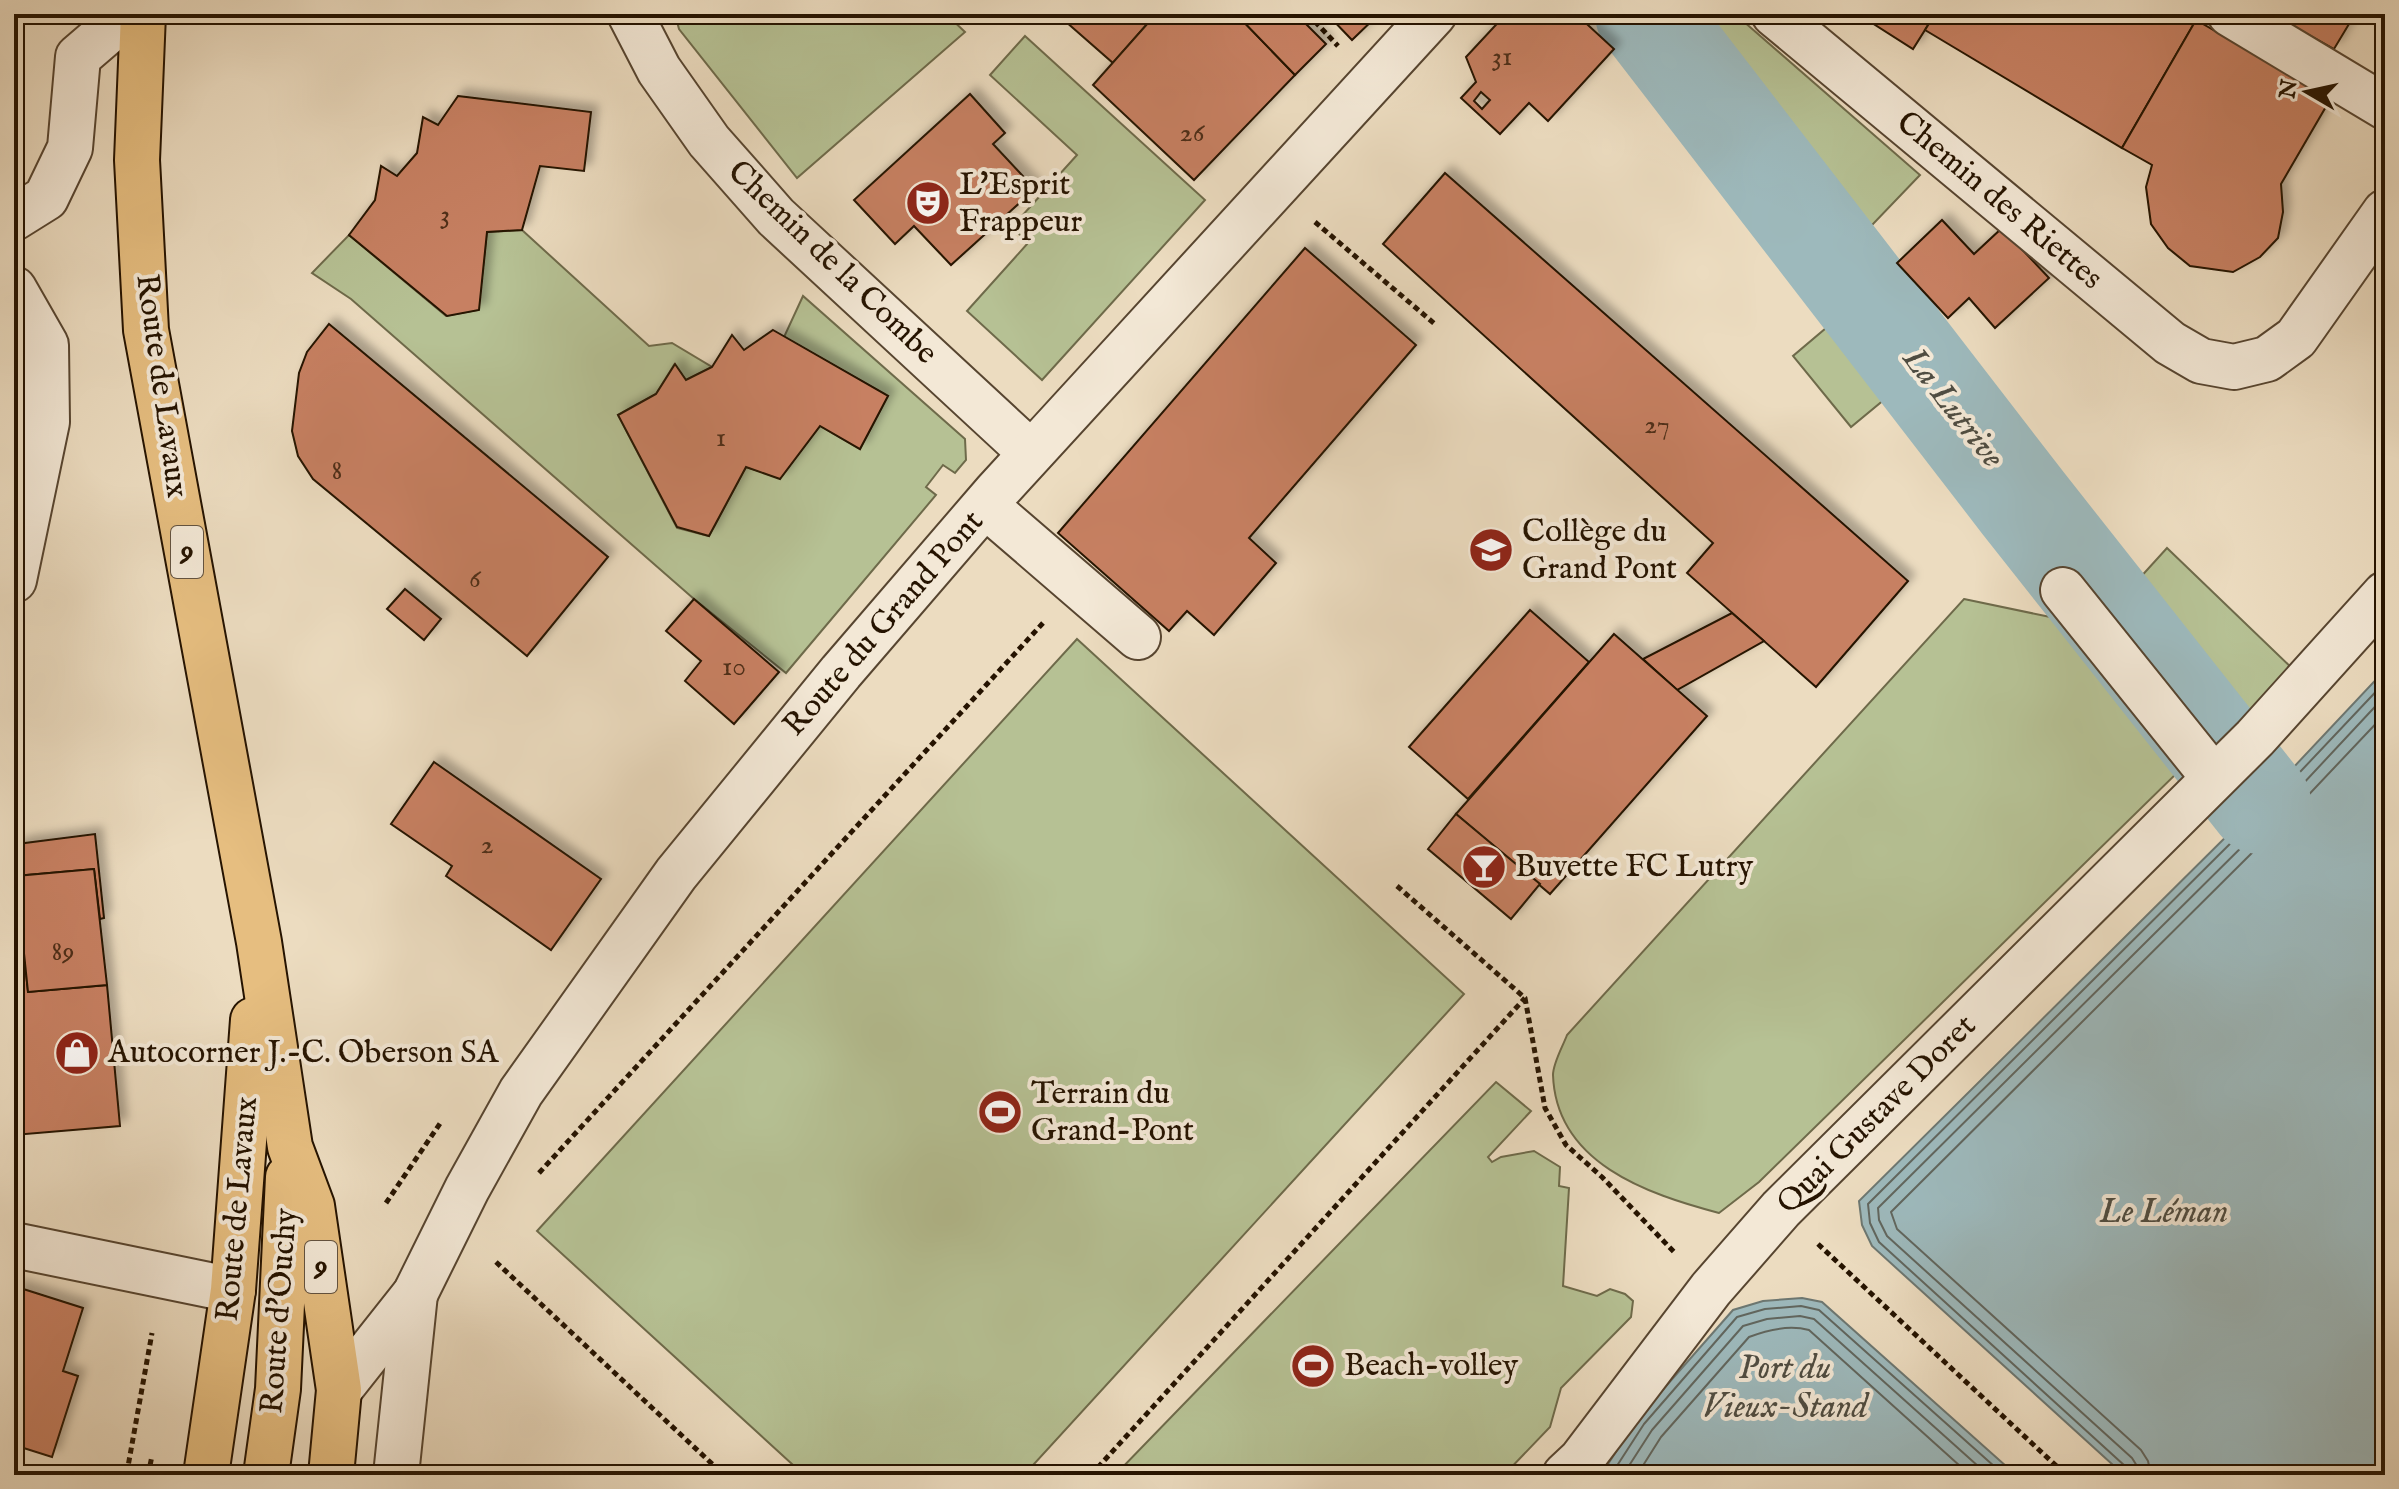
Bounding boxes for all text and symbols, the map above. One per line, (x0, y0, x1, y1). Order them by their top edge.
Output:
house number: 31 (1492, 40, 1512, 75)
north arrow (2267, 52, 2347, 132)
text: N (2274, 78, 2305, 102)
street label: Chemin des Riettes (1887, 103, 2111, 299)
house number: 26 (1180, 116, 1206, 151)
street label: Chemin de la Combe (718, 152, 946, 374)
place label: L'Esprit Frappeur (959, 165, 1082, 243)
theatre icon: L'Esprit Frappeur (904, 179, 952, 227)
house number: 3 (440, 198, 450, 233)
street label: Route de Lavaux (125, 271, 197, 501)
water label: La Lutrive (1892, 338, 2014, 478)
house number: 27 (1644, 408, 1670, 443)
house number: 1 (716, 421, 726, 456)
house number: 8 (332, 454, 342, 489)
street label: Route du Grand Pont (775, 503, 993, 745)
place label: Collège du Grand Pont (1522, 512, 1677, 590)
road number: 9 (171, 526, 203, 578)
school or university icon: Collège du Grand Pont (1467, 526, 1515, 574)
house number: 6 (469, 562, 482, 597)
house number: 10 (722, 650, 746, 685)
house number: 2 (480, 828, 494, 863)
bar icon: Buvette FC Lutry (1460, 843, 1508, 891)
place label: Buvette FC Lutry (1515, 847, 1753, 888)
house number: 89 (51, 935, 75, 970)
street label: Quai Gustave Doret (1768, 1006, 1986, 1224)
shop icon: Autocorner J.-C. Oberson SA (53, 1029, 101, 1077)
place label: Autocorner J.-C. Oberson SA (107, 1033, 500, 1074)
place label: Terrain du Grand-Pont (1031, 1074, 1194, 1152)
sports icon: Terrain du Grand-Pont (976, 1088, 1024, 1136)
street label: Route de Lavaux (208, 1095, 268, 1323)
water label: Le Léman (2099, 1191, 2228, 1234)
street label: Route d'Ouchy (252, 1207, 308, 1415)
road number: 9 (305, 1241, 337, 1293)
sports icon: Beach-volley (1289, 1342, 1337, 1390)
place label: Beach-volley (1344, 1346, 1518, 1387)
water label: Port du Vieux-Stand (1702, 1347, 1870, 1429)

